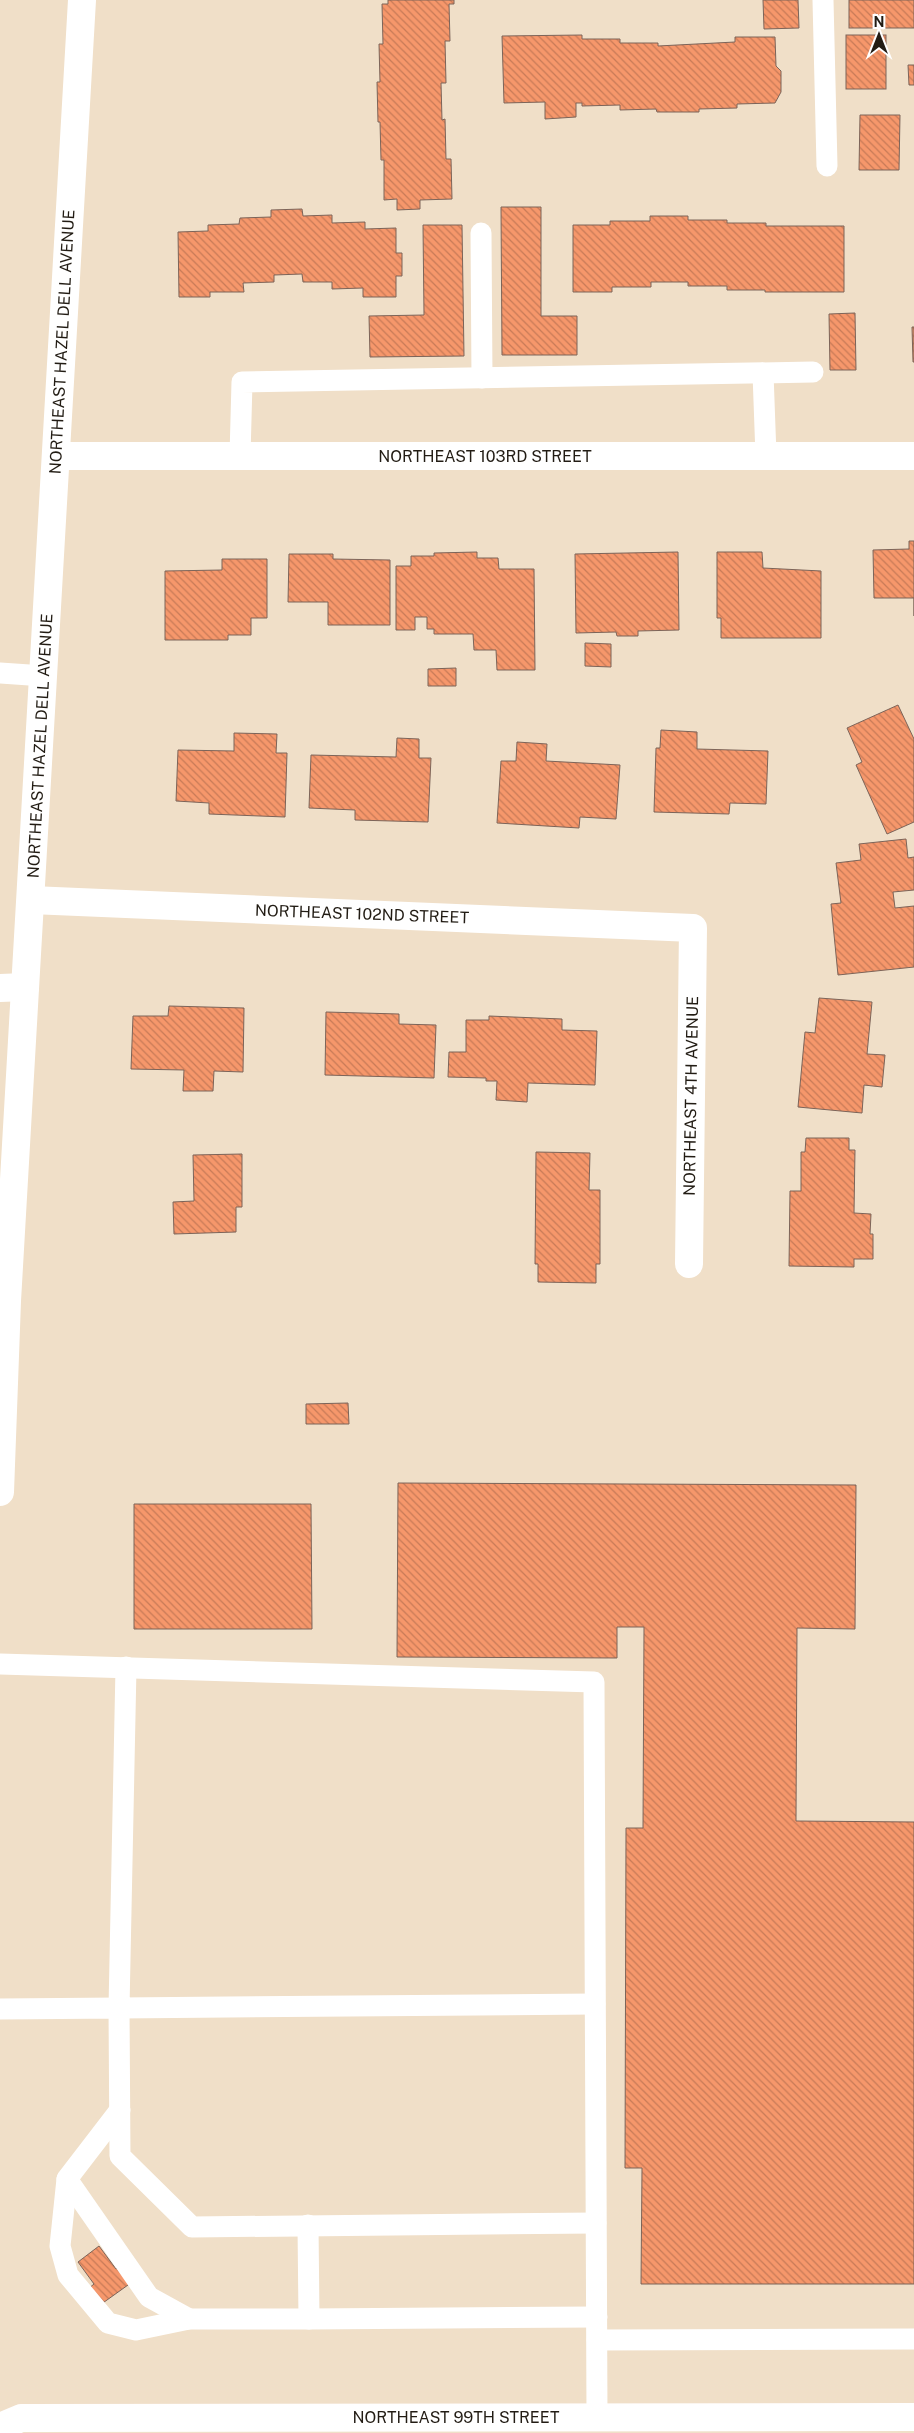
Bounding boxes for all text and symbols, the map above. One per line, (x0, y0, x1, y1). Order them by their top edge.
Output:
north arrow (854, 10, 904, 60)
text: N (874, 14, 884, 30)
street label: NORTHEAST HAZEL DELL AVENUE (46, 209, 78, 475)
street label: NORTHEAST 103RD STREET (378, 447, 592, 466)
street label: NORTHEAST HAZEL DELL AVENUE (24, 613, 56, 879)
street label: NORTHEAST 102ND STREET (255, 901, 470, 927)
street label: NORTHEAST 4TH AVENUE (680, 996, 702, 1196)
street label: NORTHEAST 99TH STREET (352, 2408, 560, 2427)

